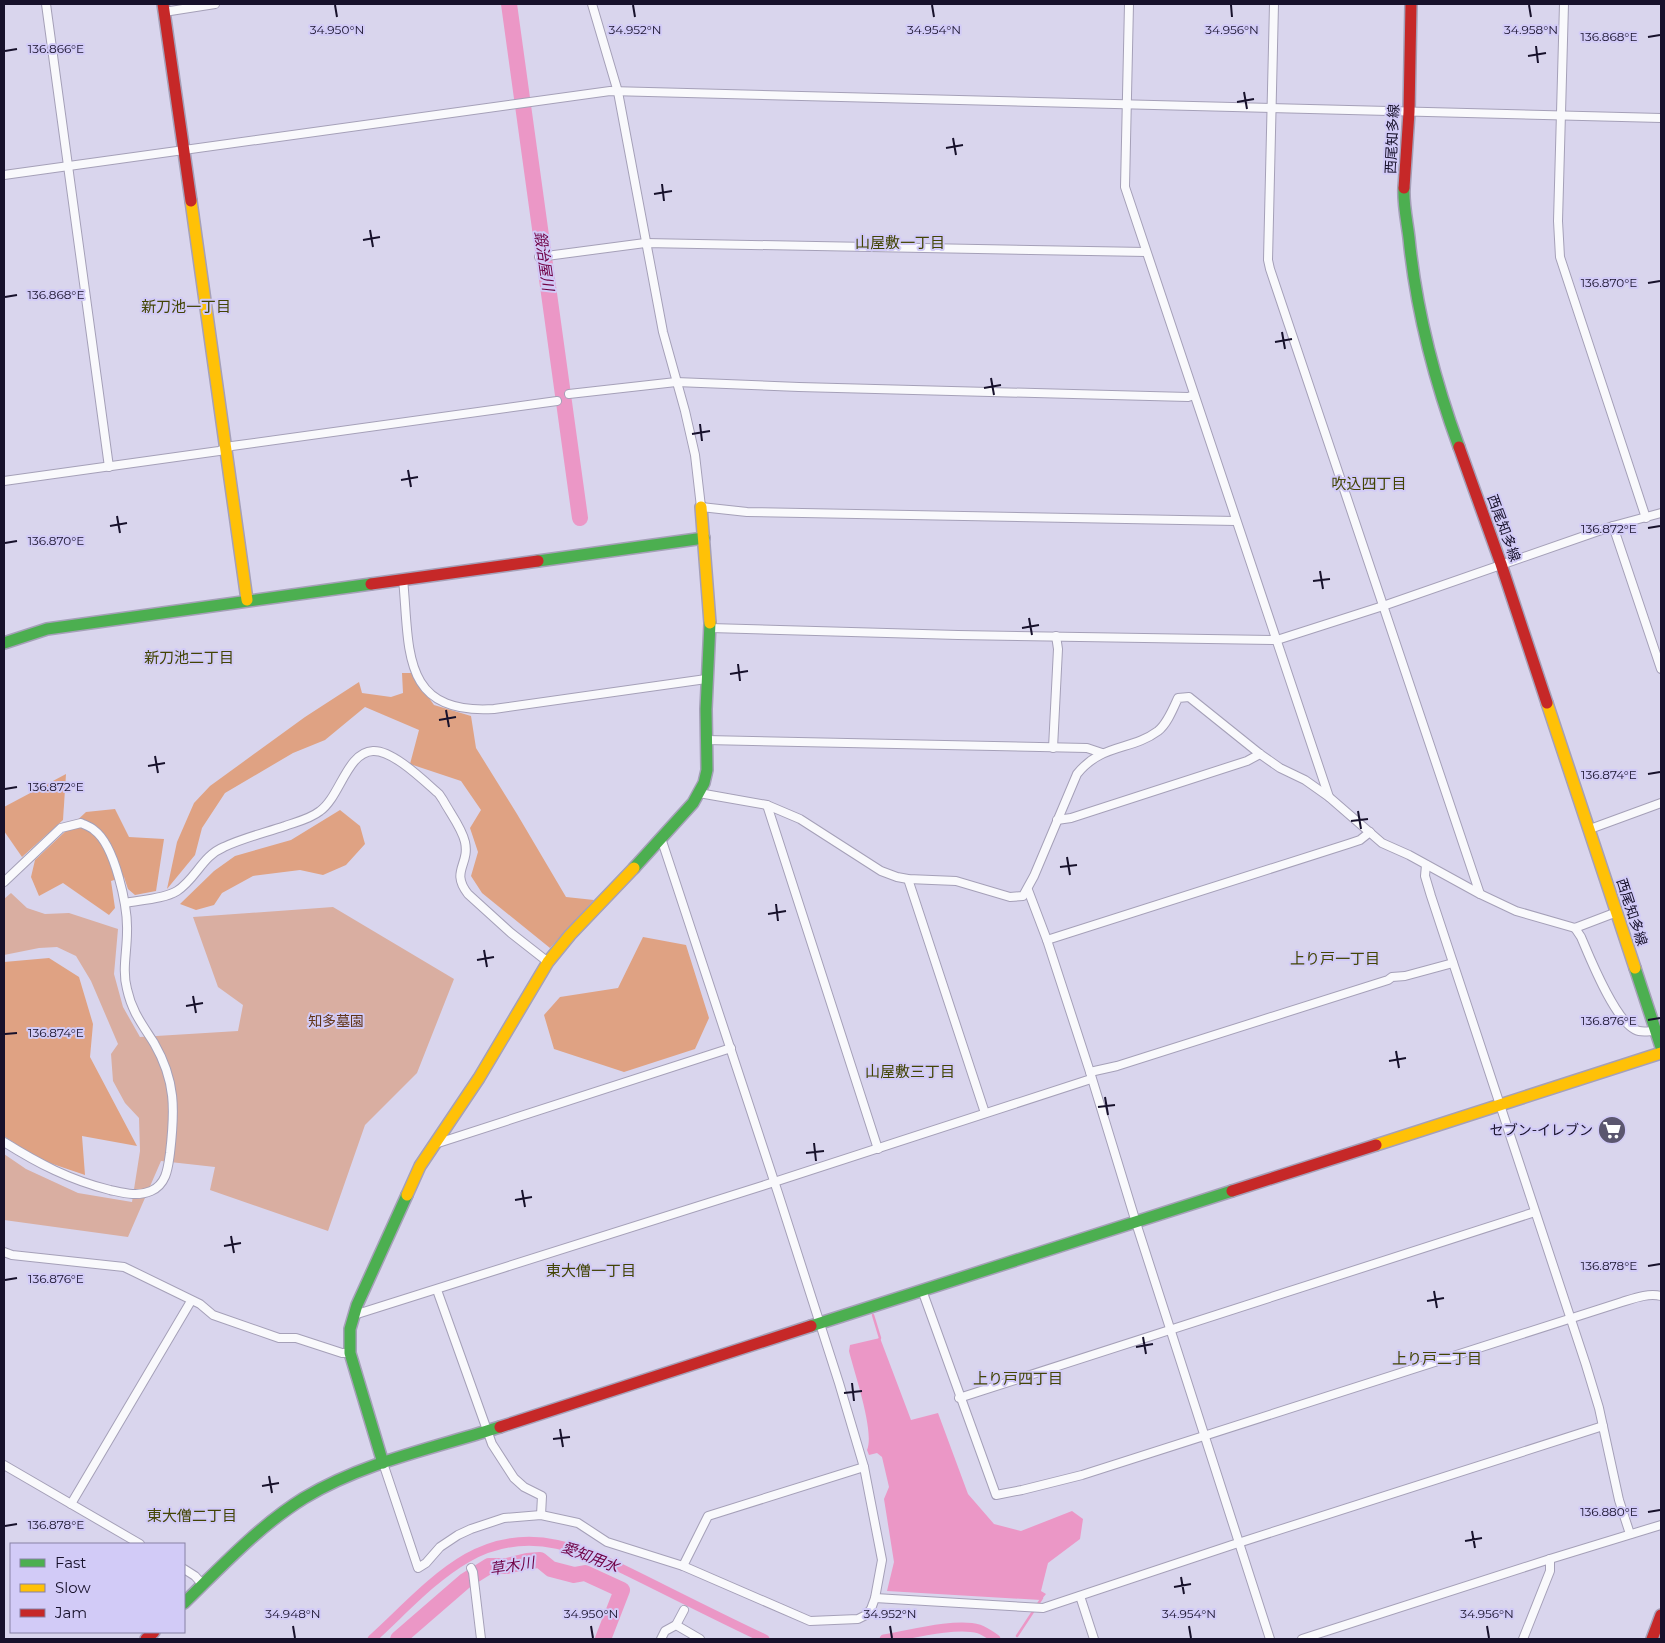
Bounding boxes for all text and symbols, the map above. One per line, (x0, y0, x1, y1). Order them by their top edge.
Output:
text: 34.950°N (310, 22, 364, 37)
text: 34.952°N (608, 22, 662, 37)
text: 34.954°N (907, 22, 961, 37)
text: 34.956°N (1205, 22, 1259, 37)
text: 34.958°N (1504, 22, 1558, 37)
text: 136.868°E (1581, 29, 1637, 44)
text: 136.866°E (28, 41, 84, 56)
street label: 西尾知多線 (1381, 104, 1403, 174)
water label: 鍛治屋川 (531, 230, 558, 294)
district label: 山屋敷一丁目 (855, 233, 945, 252)
text: 136.870°E (1581, 275, 1637, 290)
text: 136.868°E (28, 287, 84, 302)
district label: 新刀池一丁目 (141, 297, 231, 316)
district label: 吹込四丁目 (1331, 474, 1407, 493)
street label: 西尾知多線 (1484, 492, 1524, 564)
text: 136.872°E (1581, 521, 1637, 536)
text: 136.870°E (28, 533, 84, 548)
district label: 新刀池二丁目 (144, 648, 234, 667)
text: 136.874°E (1581, 767, 1637, 782)
text: 136.872°E (28, 779, 84, 794)
street label: 西尾知多線 (1613, 876, 1651, 948)
district label: 上り戸一丁目 (1290, 949, 1380, 968)
park label: 知多墓園 (308, 1012, 364, 1030)
text: 136.876°E (1581, 1013, 1637, 1028)
text: 136.874°E (28, 1025, 84, 1040)
district label: 山屋敷三丁目 (865, 1062, 955, 1081)
supermarket icon: セブン-イレブン (1597, 1115, 1627, 1145)
place label: セブン-イレブン (1490, 1121, 1593, 1139)
text: 136.878°E (1581, 1258, 1637, 1273)
district label: 東大僧一丁目 (546, 1261, 636, 1280)
text: 136.876°E (28, 1271, 84, 1286)
district label: 上り戸二丁目 (1392, 1349, 1482, 1368)
district label: 上り戸四丁目 (973, 1369, 1063, 1388)
text: 136.880°E (1580, 1504, 1638, 1519)
district label: 東大僧二丁目 (147, 1506, 237, 1525)
text: 136.878°E (28, 1517, 84, 1532)
water label: 愛知用水 (559, 1537, 623, 1577)
legend (10, 1543, 185, 1633)
water label: 草木川 (488, 1552, 538, 1578)
text: Fast (55, 1553, 86, 1572)
text: Slow (55, 1578, 91, 1597)
text: Jam (54, 1603, 87, 1622)
text: 34.948°N (265, 1606, 321, 1621)
text: 34.950°N (564, 1606, 618, 1621)
text: 34.952°N (863, 1606, 917, 1621)
text: 34.954°N (1162, 1606, 1216, 1621)
text: 34.956°N (1460, 1606, 1514, 1621)

